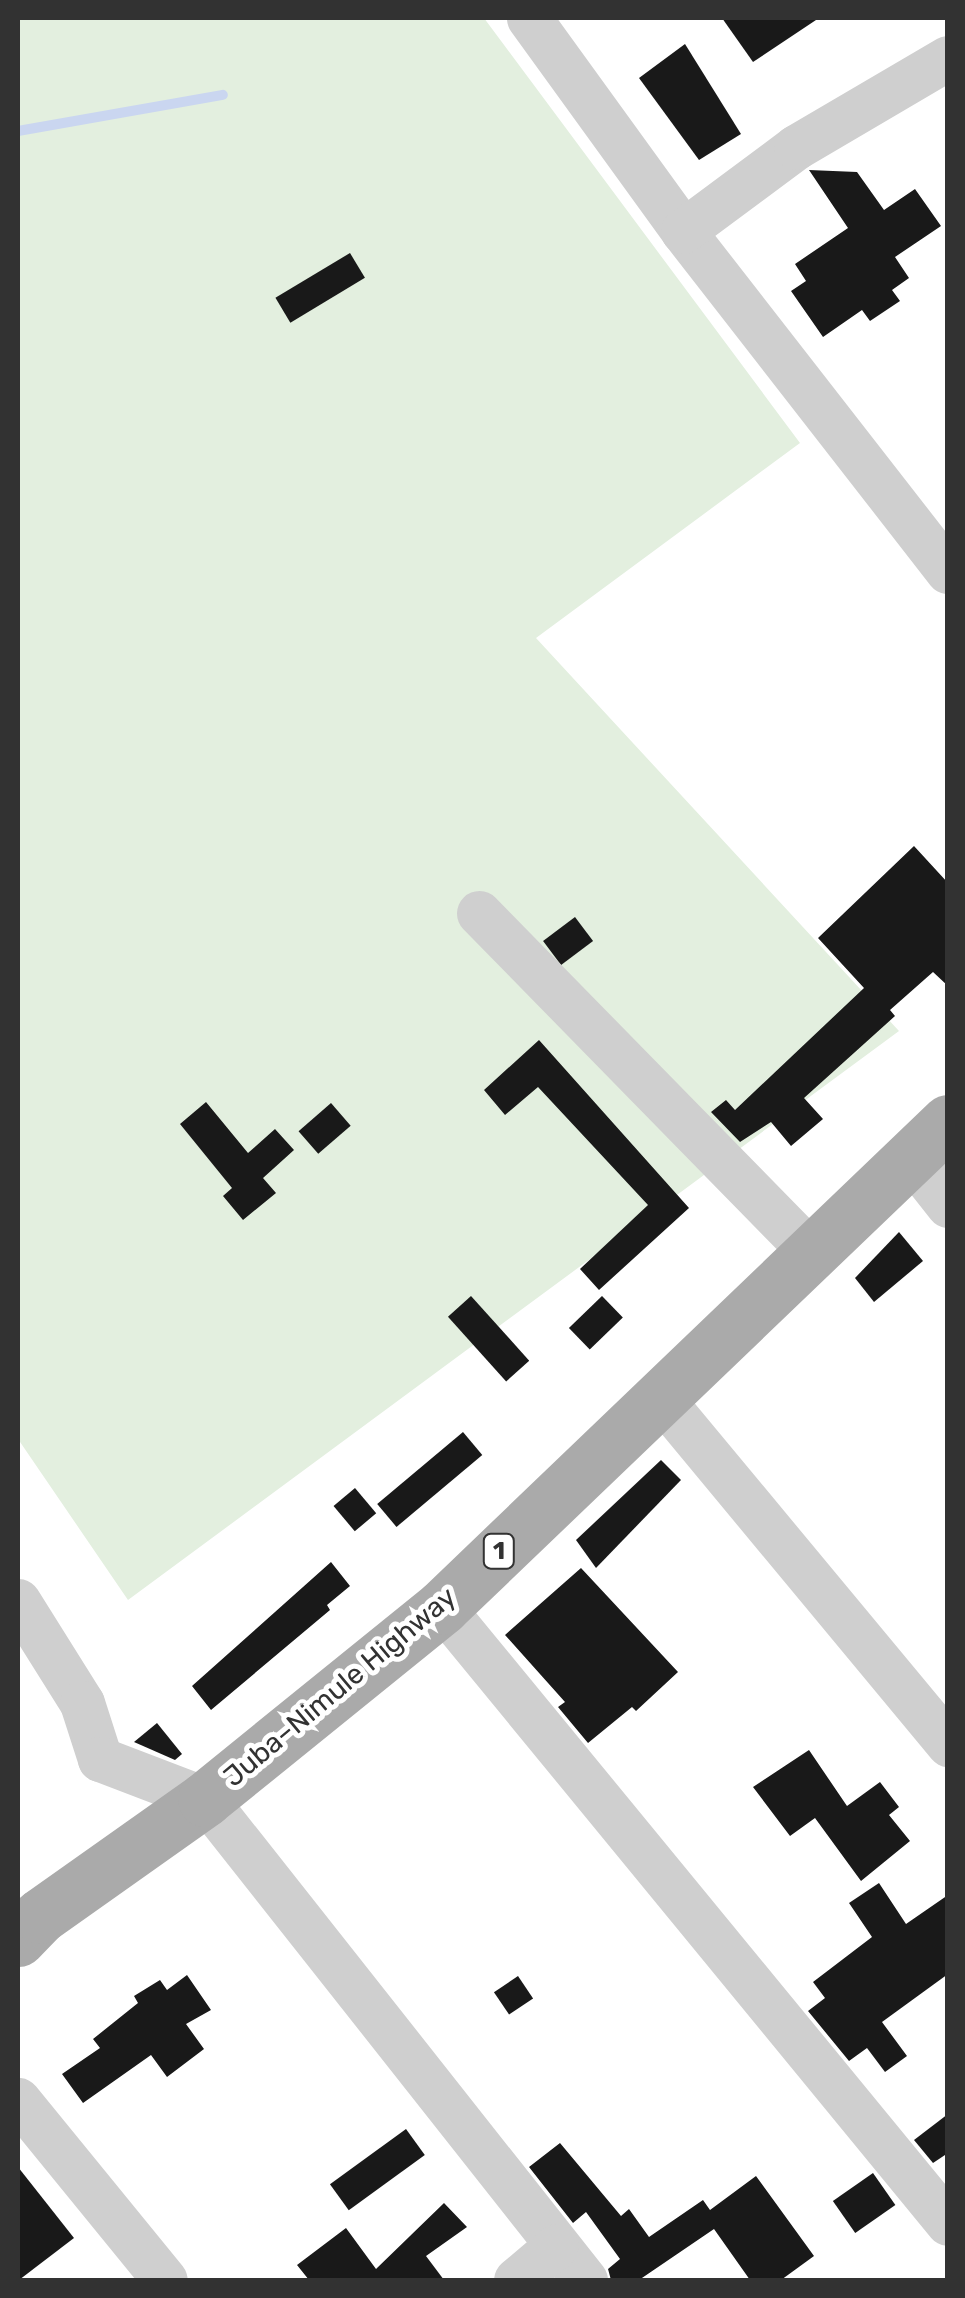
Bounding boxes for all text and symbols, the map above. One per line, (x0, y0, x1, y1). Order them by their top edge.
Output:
road number: 1 (482, 1531, 516, 1571)
street label: Juba–Nimule Highway (217, 1580, 463, 1794)

